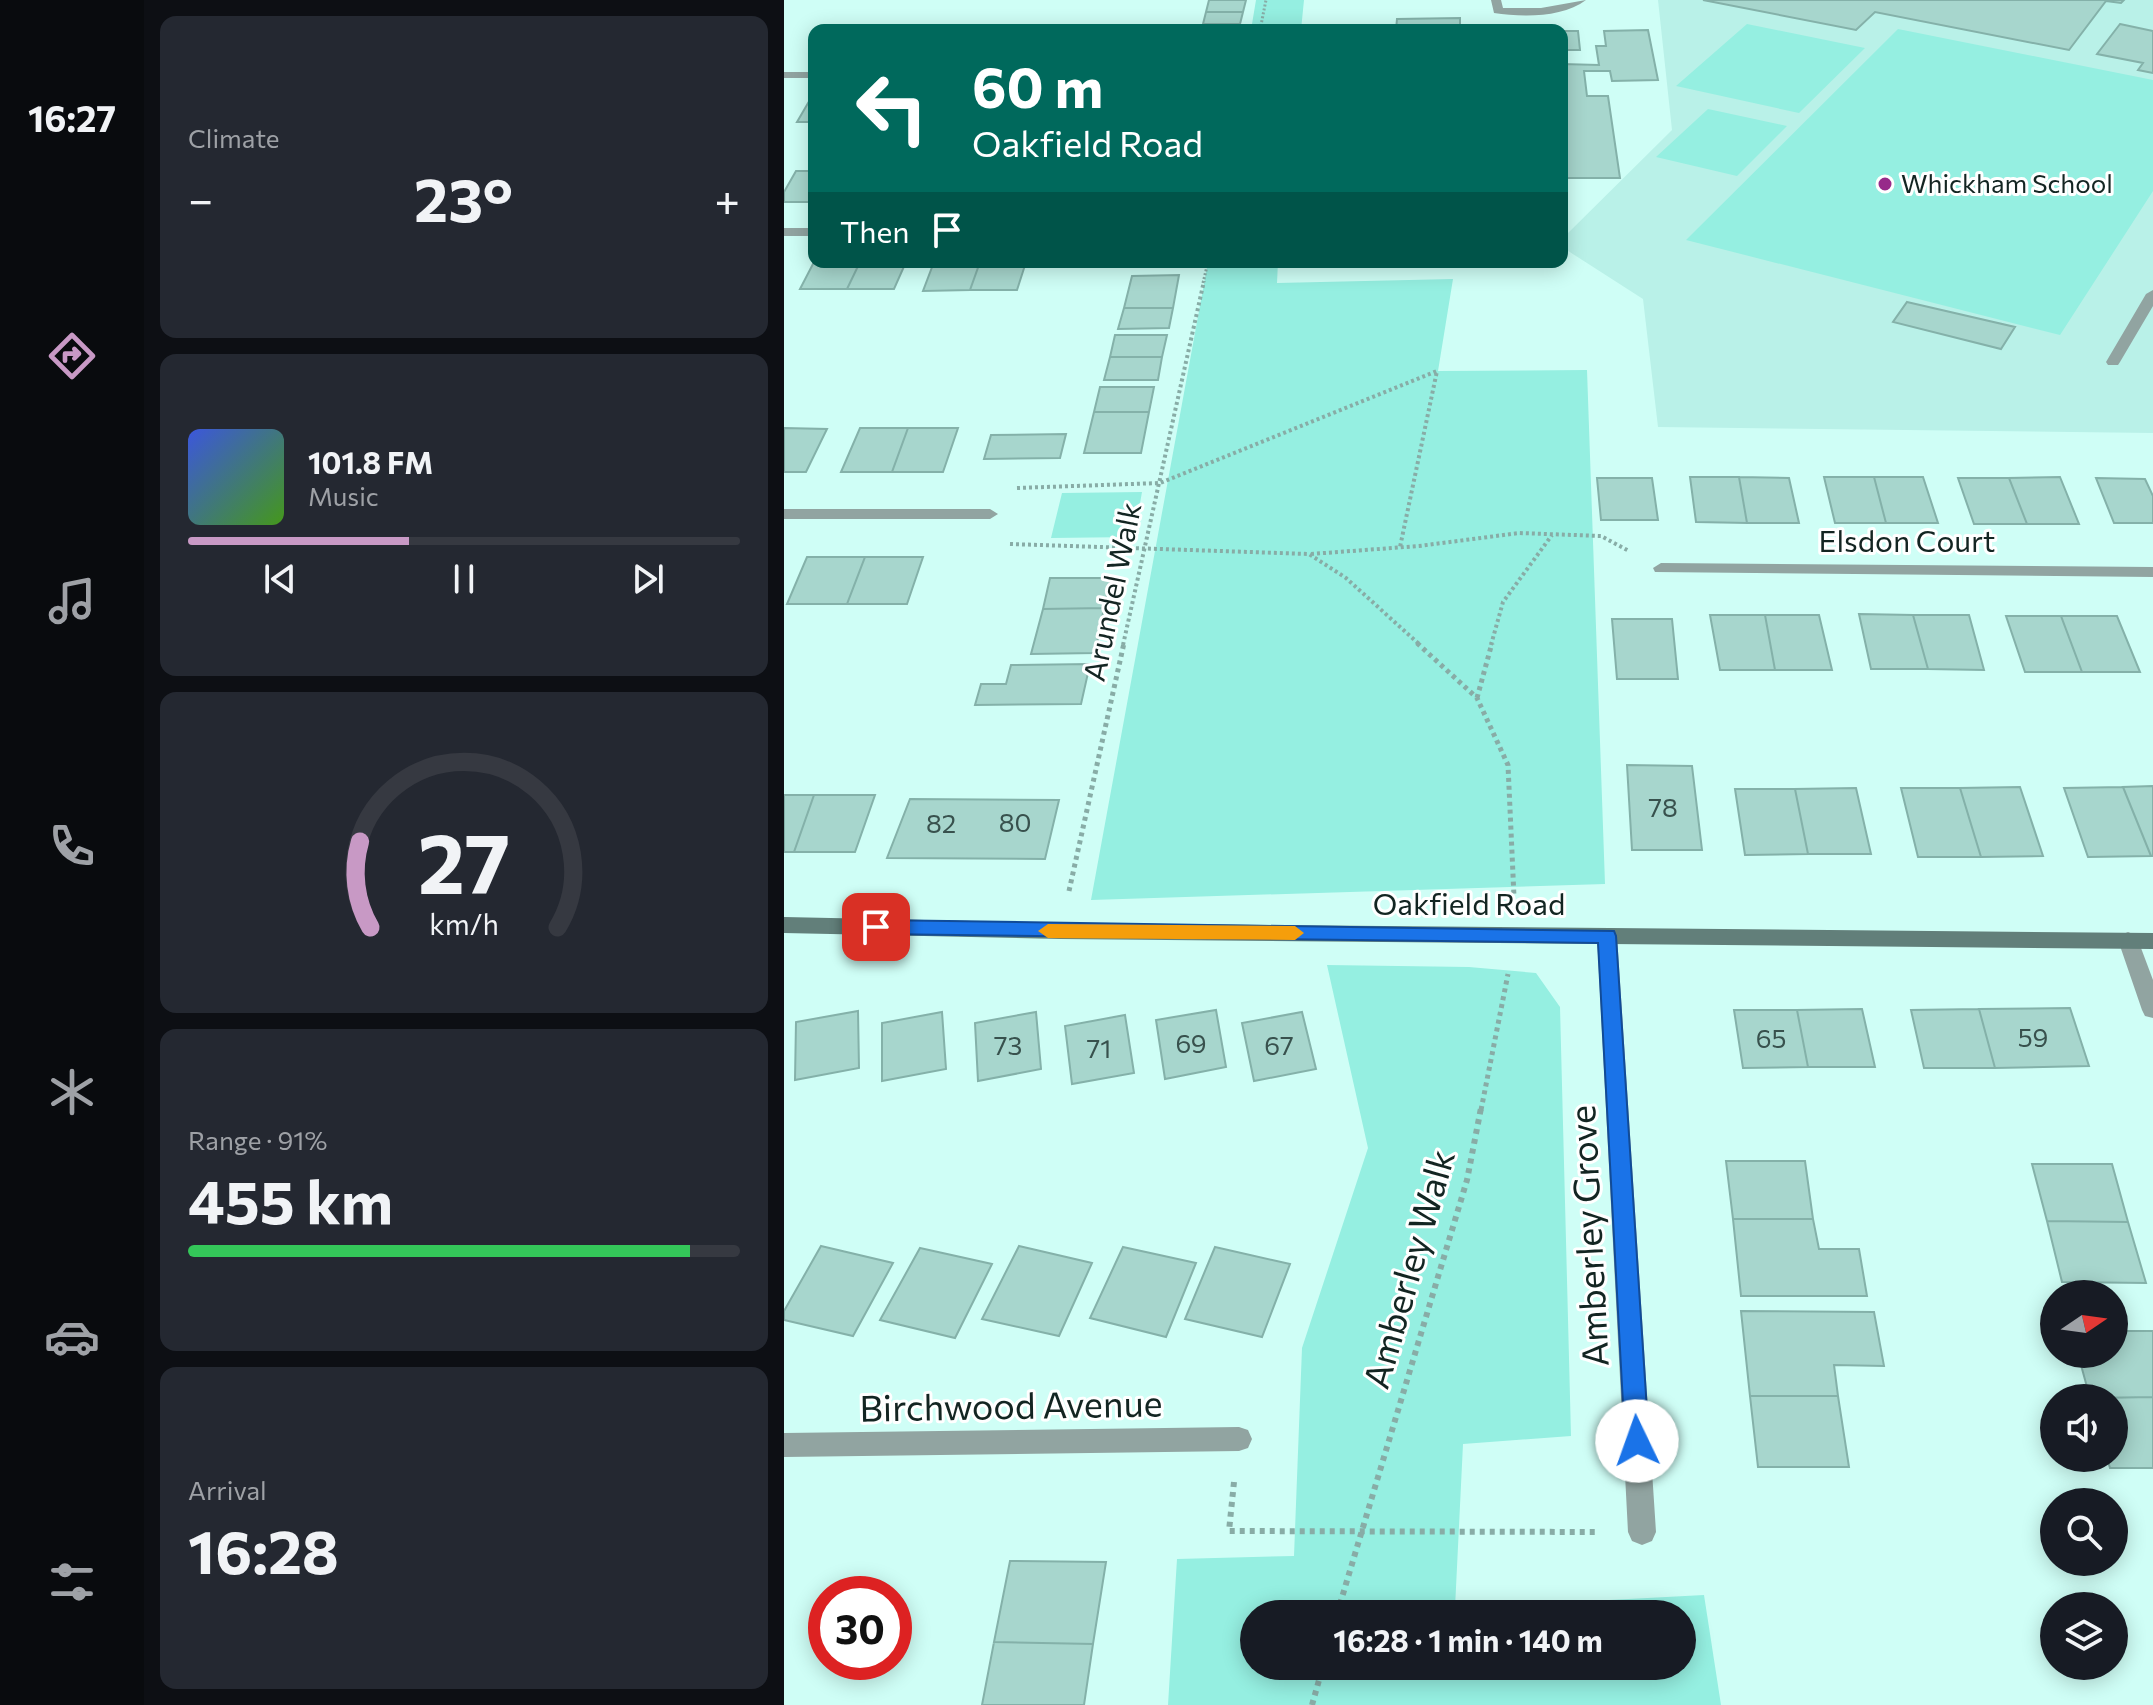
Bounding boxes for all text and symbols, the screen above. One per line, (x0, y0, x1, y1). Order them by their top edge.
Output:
text: 60 m (972, 51, 1103, 120)
icon: left (840, 56, 944, 160)
text: 16:27 (28, 95, 116, 139)
text: Oakfield Road (972, 120, 1203, 164)
text: Climate (188, 122, 280, 153)
text: 23° (414, 161, 513, 234)
place label: Whickham School (1901, 167, 2113, 198)
text: − (188, 171, 213, 225)
text: + (714, 171, 740, 225)
marker: Whickham School (1876, 175, 1894, 193)
icon: arrive (925, 208, 969, 252)
text: Then (840, 212, 909, 249)
icon: directions (44, 328, 100, 384)
text: 101.8 FM (308, 443, 433, 480)
text: Music (308, 480, 379, 511)
street label: Arundel Walk (1074, 499, 1148, 684)
street label: Elsdon Court (1819, 521, 1995, 558)
icon: previous (258, 557, 302, 601)
icon: pause (442, 557, 486, 601)
icon: next (626, 557, 670, 601)
icon: music (44, 573, 100, 629)
house number: 78 (1648, 791, 1678, 822)
house number: 80 (999, 806, 1031, 837)
house number: 82 (926, 807, 956, 838)
text: 27 (418, 809, 510, 911)
icon: phone (44, 818, 100, 874)
street label: Oakfield Road (1373, 884, 1565, 921)
pin (842, 893, 910, 961)
icon: arrive (854, 905, 898, 949)
text: km/h (429, 907, 499, 942)
house number: 59 (2018, 1021, 2048, 1052)
house number: 65 (1756, 1022, 1786, 1053)
house number: 69 (1175, 1027, 1207, 1058)
house number: 73 (994, 1029, 1022, 1060)
house number: 67 (1264, 1029, 1294, 1060)
house number: 71 (1087, 1032, 1111, 1063)
icon: climate (44, 1064, 100, 1120)
street label: Amberley Grove (1558, 1104, 1616, 1368)
text: Range · 91% (188, 1124, 327, 1155)
street label: Amberley Walk (1352, 1144, 1462, 1393)
text: 455 km (188, 1163, 393, 1236)
north arrow (2040, 1280, 2128, 1368)
map controls (2040, 1280, 2128, 1680)
icon: car (44, 1309, 100, 1365)
street label: Birchwood Avenue (859, 1379, 1163, 1429)
button: sound (2040, 1384, 2128, 1472)
position arrow (1595, 1399, 1679, 1483)
text: Arrival (188, 1474, 267, 1505)
button: search (2040, 1488, 2128, 1576)
text: 16:28 (188, 1513, 339, 1586)
icon: filters (44, 1554, 100, 1610)
speed limit sign: 30 (808, 1576, 912, 1680)
button: layers (2040, 1592, 2128, 1680)
text: 16:28 · 1 min · 140 m (1333, 1621, 1603, 1658)

